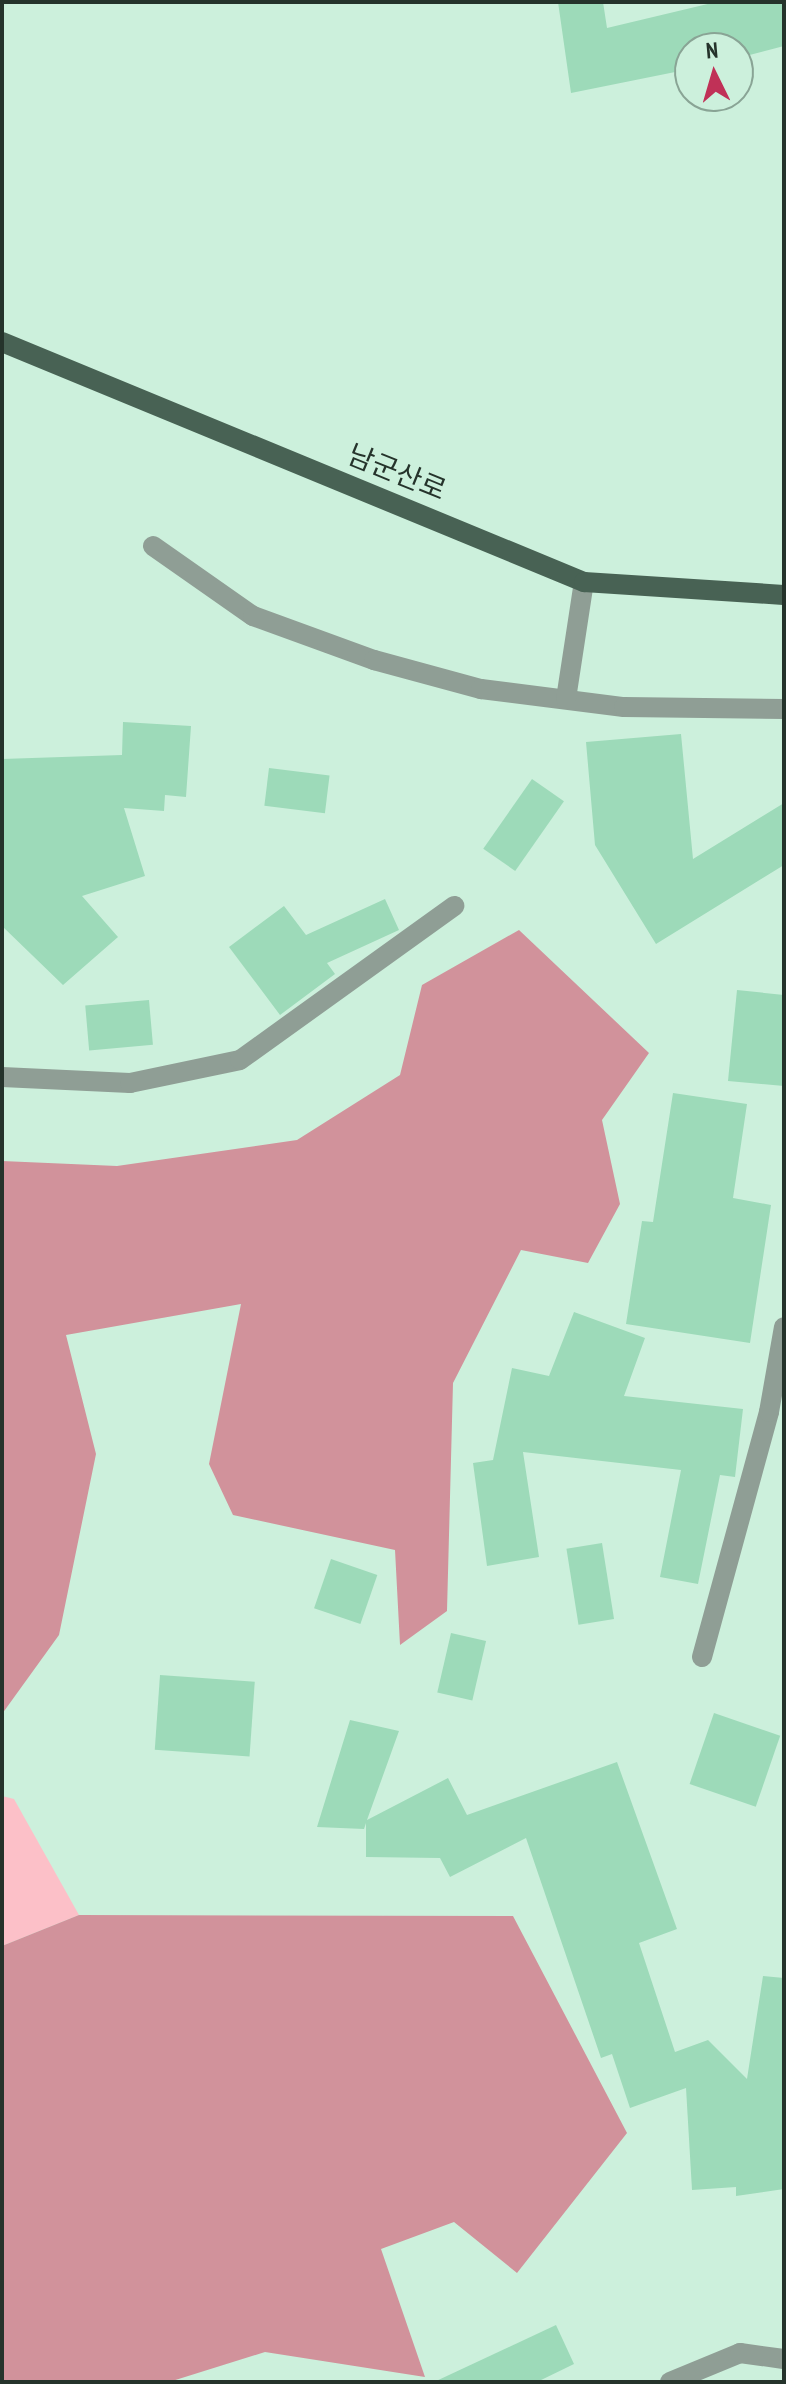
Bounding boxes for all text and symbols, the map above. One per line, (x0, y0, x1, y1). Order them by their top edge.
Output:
north arrow (674, 32, 754, 112)
text: N (705, 36, 719, 65)
street label: 남군산로 (343, 437, 451, 507)

